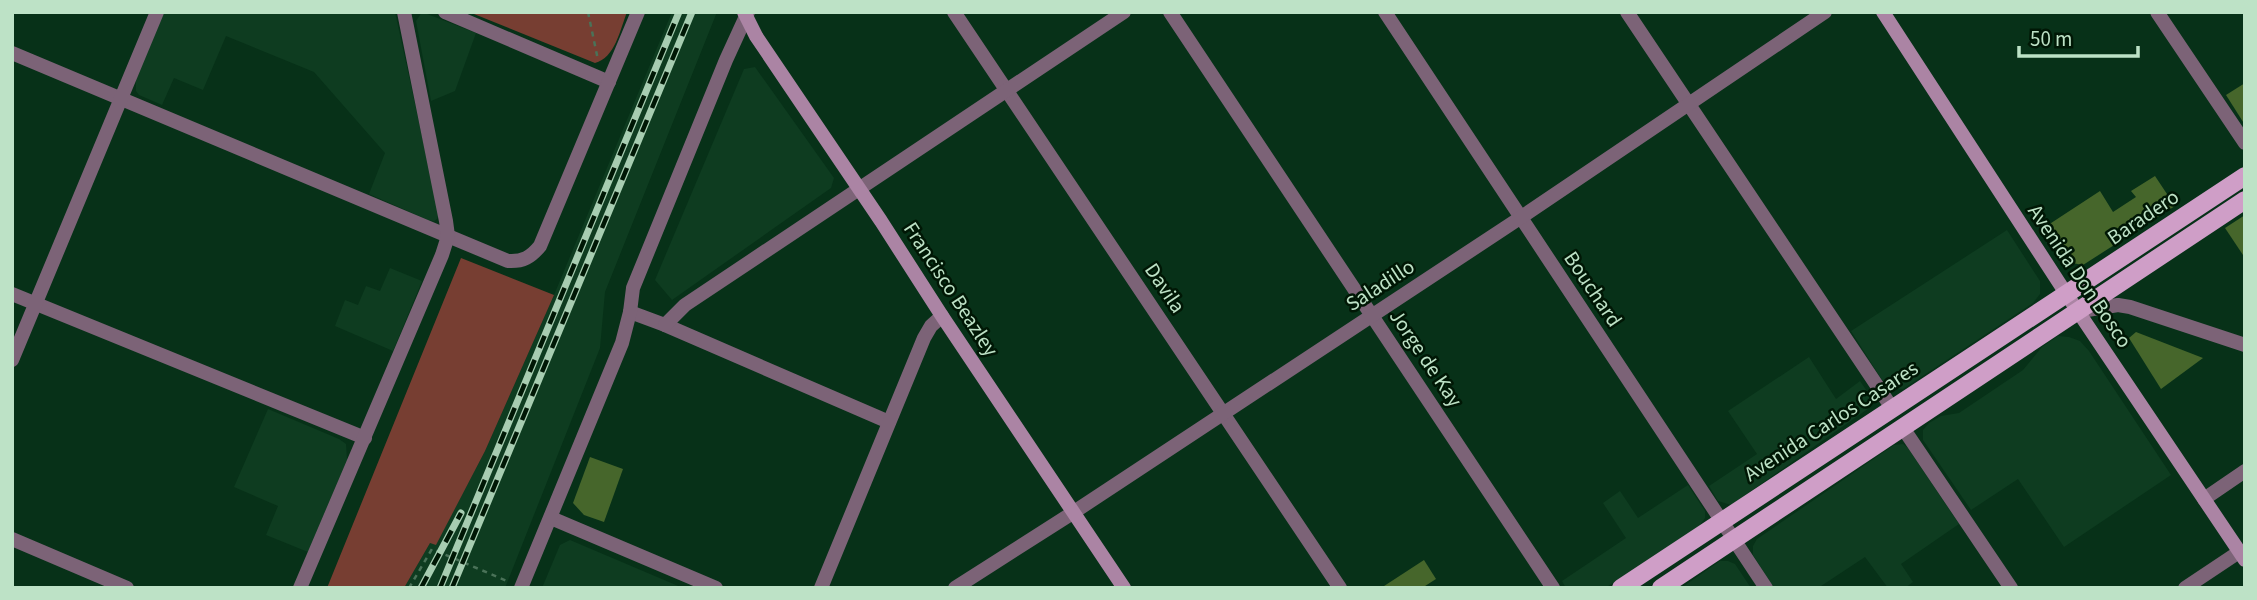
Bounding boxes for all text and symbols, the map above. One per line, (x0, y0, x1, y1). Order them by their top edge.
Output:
scale bar (2019, 14, 2138, 58)
text: 50 m (2030, 24, 2072, 54)
street label: Baradero (2101, 182, 2185, 252)
street label: Avenida Don Bosco (2021, 198, 2139, 354)
street label: Francisco Beazley (896, 216, 1006, 362)
street label: Bouchard (1557, 245, 1629, 333)
street label: Saladillo (1340, 252, 1420, 318)
street label: Davila (1137, 257, 1193, 319)
street label: Jorge de Kay (1382, 303, 1470, 413)
street label: Avenida Carlos Casares (1738, 353, 1924, 489)

